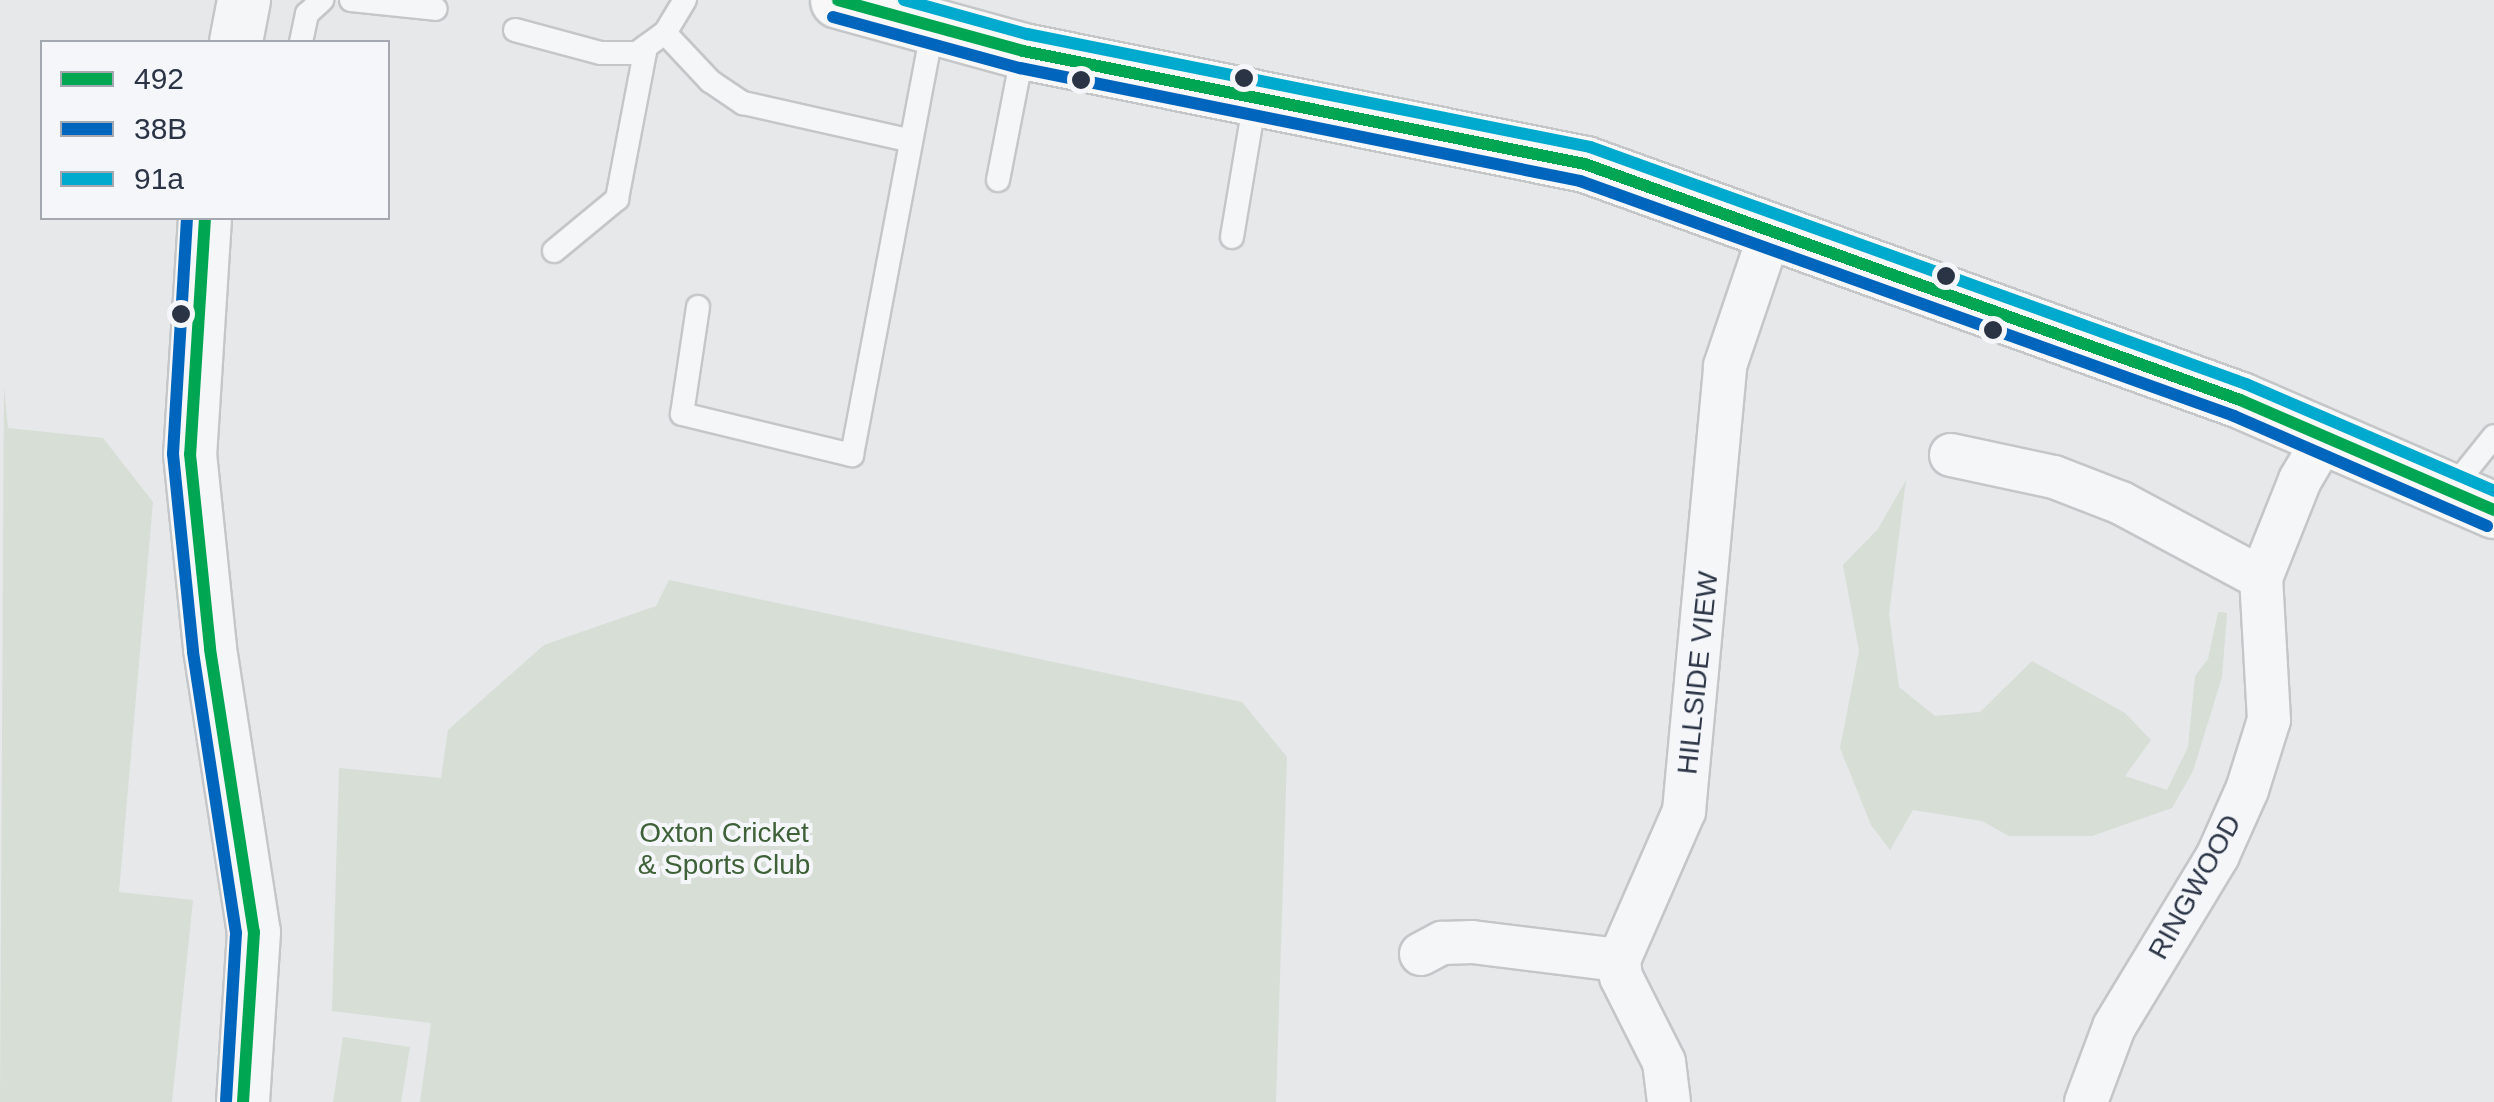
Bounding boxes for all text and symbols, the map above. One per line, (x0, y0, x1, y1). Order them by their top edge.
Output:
legend (40, 40, 390, 220)
text: 492 (134, 62, 184, 95)
unlabelled marker (1234, 68, 1254, 88)
unlabelled marker (1071, 70, 1091, 90)
text: 38B (134, 112, 187, 145)
text: 91a (134, 162, 184, 195)
unlabelled marker (1936, 266, 1956, 286)
unlabelled marker (171, 304, 191, 324)
unlabelled marker (1983, 320, 2003, 340)
street label: HILLSIDE VIEW (1671, 570, 1725, 776)
street label: RINGWOOD (2141, 809, 2249, 965)
park label: Oxton Cricket & Sports Club (638, 816, 810, 882)

